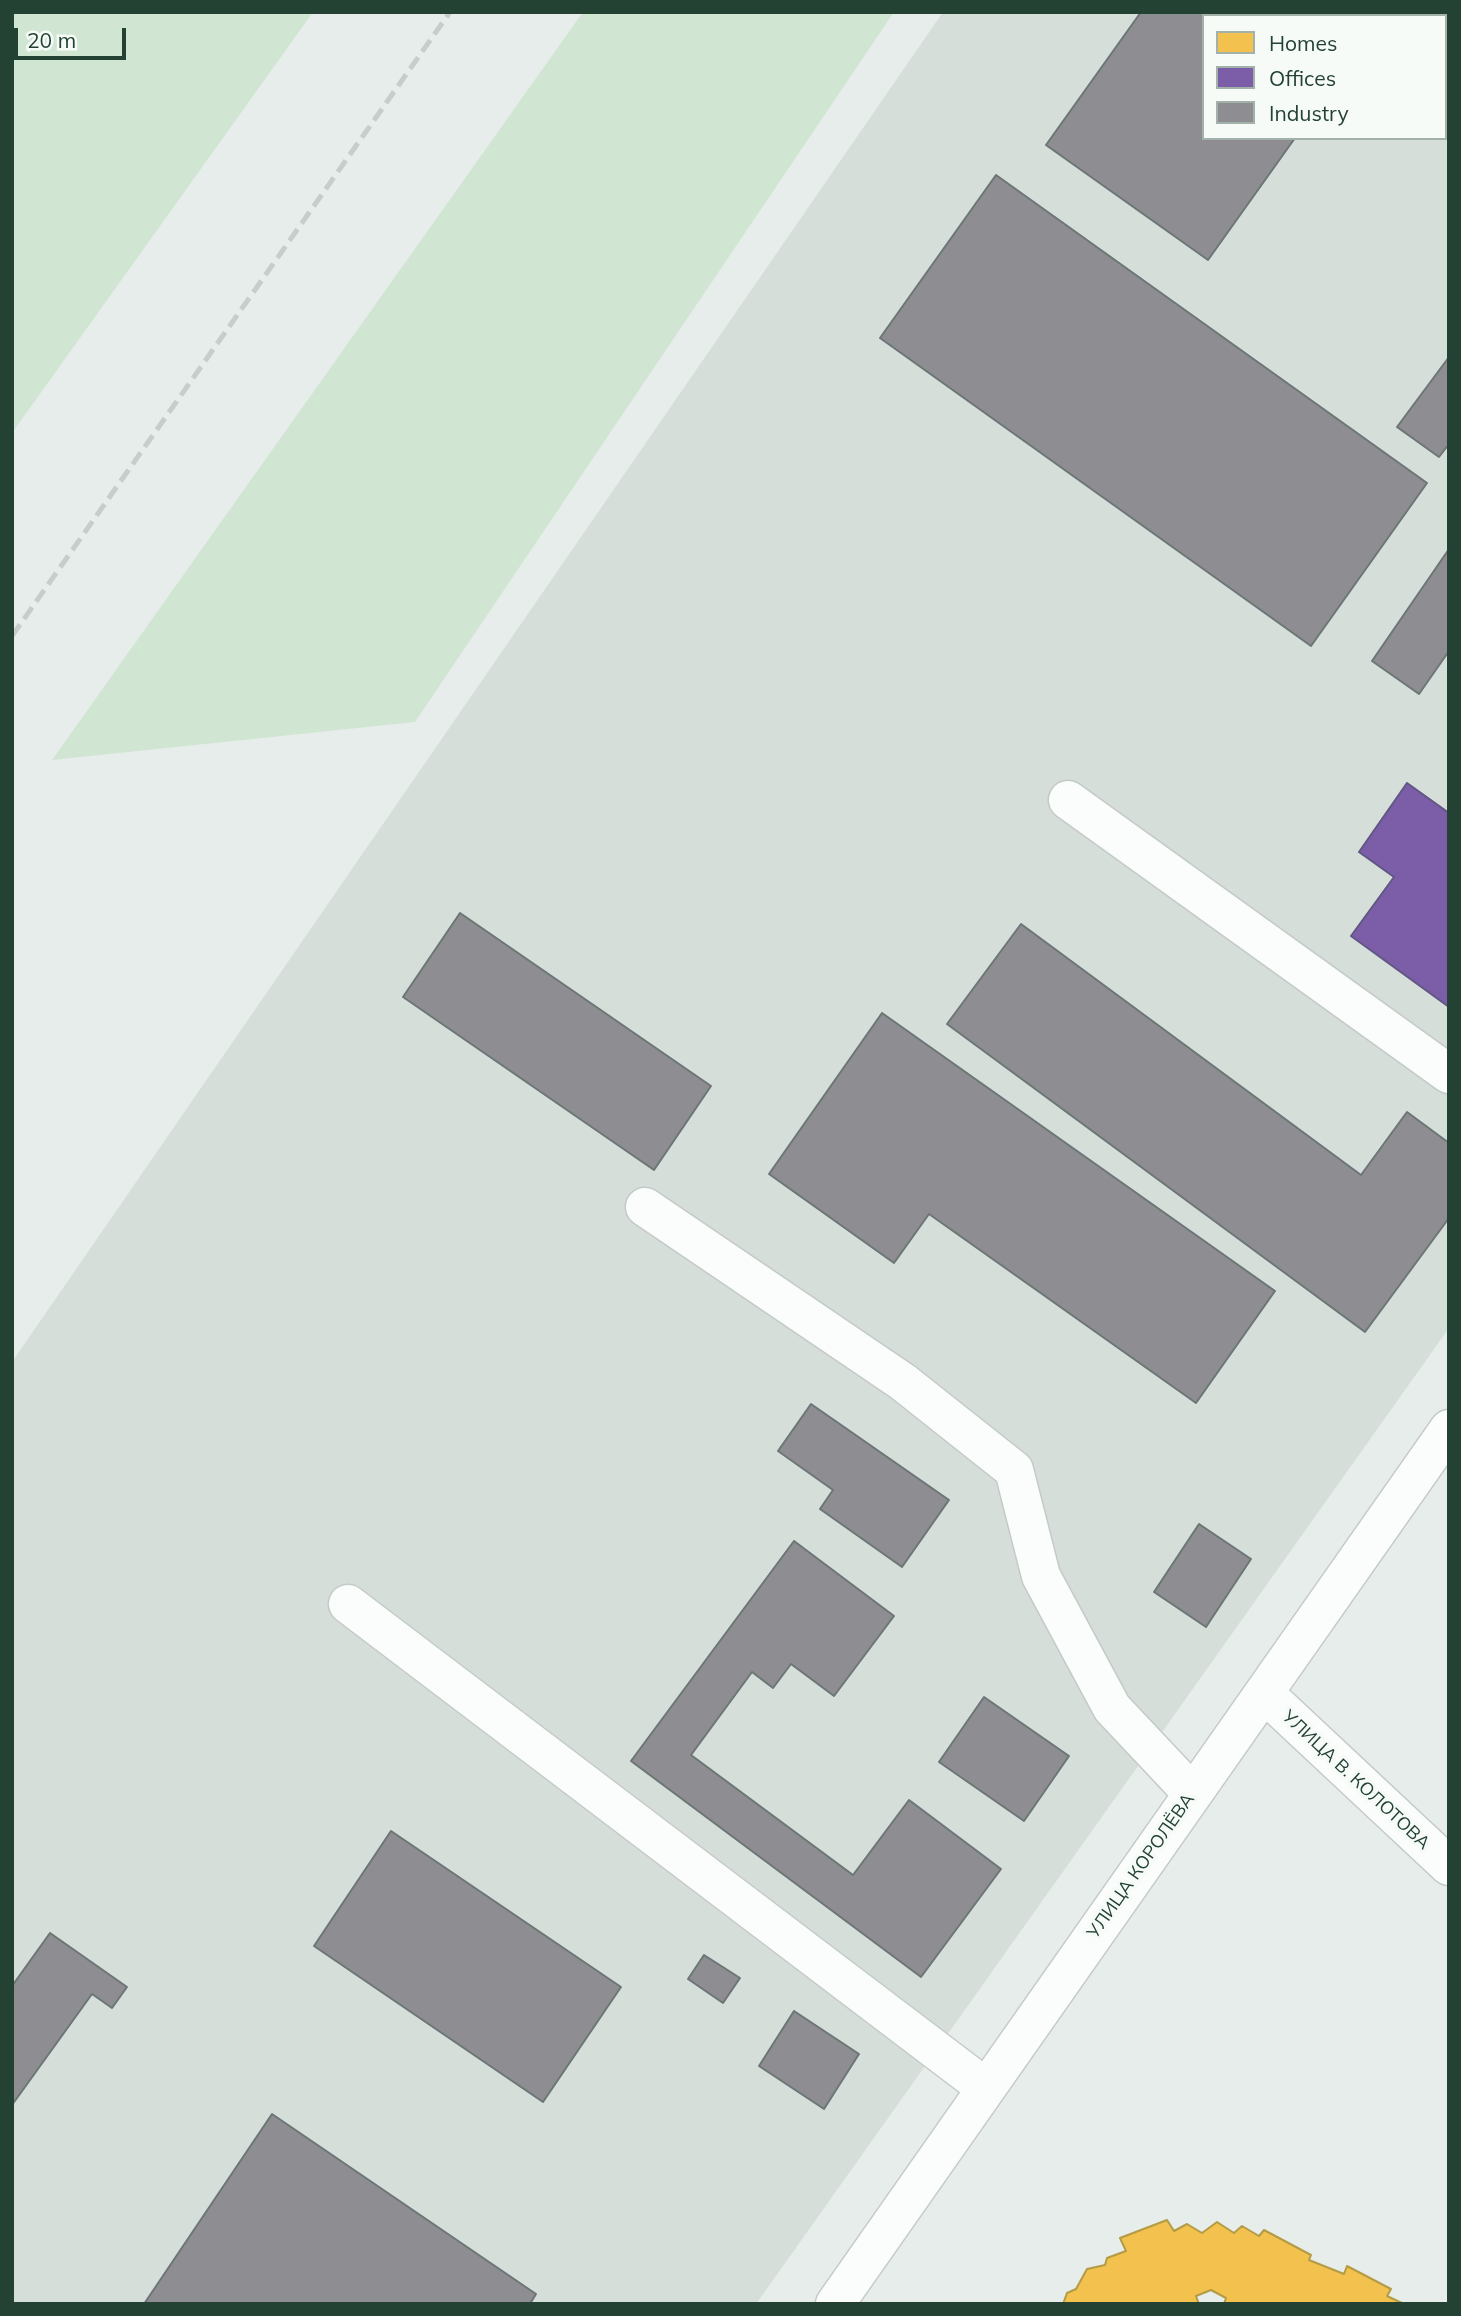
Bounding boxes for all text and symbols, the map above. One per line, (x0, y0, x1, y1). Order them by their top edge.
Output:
scale bar (18, 14, 130, 58)
legend (1202, 14, 1447, 140)
text: 20 m (27, 27, 76, 53)
text: Homes (1269, 30, 1337, 56)
text: Offices (1269, 65, 1336, 91)
text: Industry (1269, 100, 1349, 126)
street label: УЛИЦА В. КОЛОТОВА (1278, 1706, 1434, 1854)
street label: УЛИЦА КОРОЛЁВА (1083, 1789, 1199, 1943)

